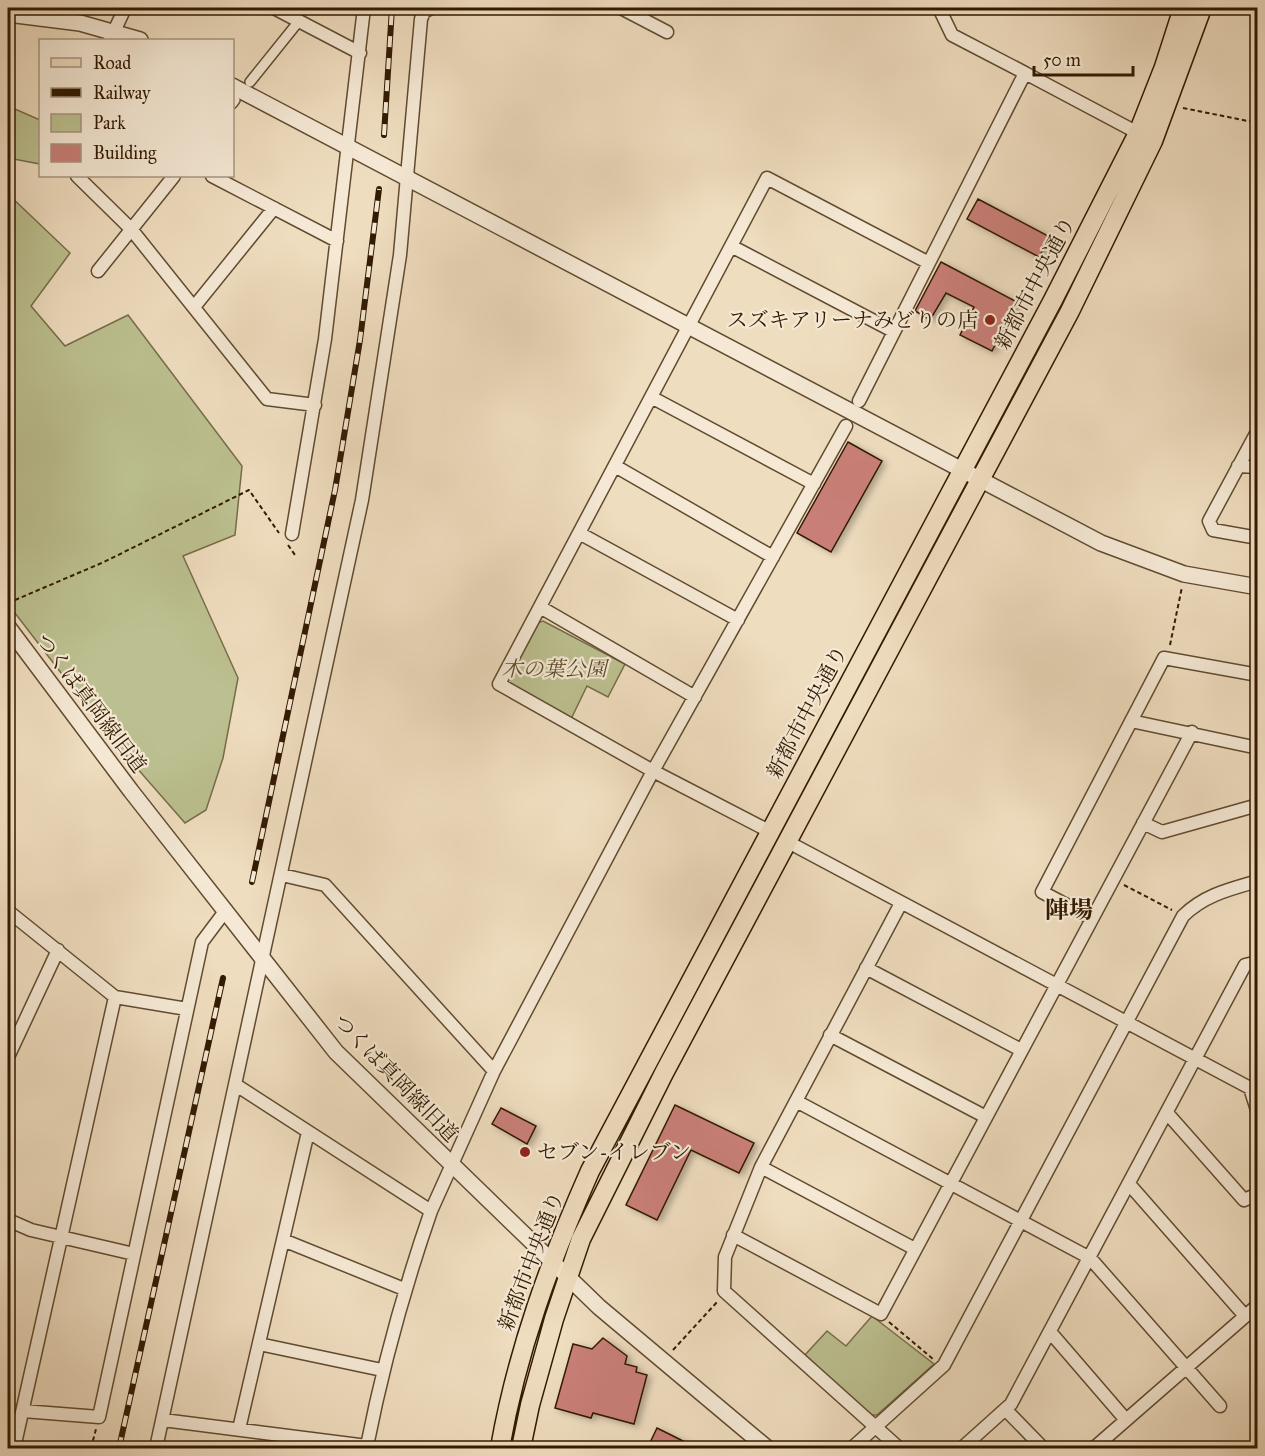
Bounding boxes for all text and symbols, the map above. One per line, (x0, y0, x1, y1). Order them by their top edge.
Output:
legend (39, 39, 234, 177)
scale bar (1034, 39, 1133, 77)
text: 50 m (1043, 49, 1081, 71)
text: Road (93, 52, 131, 74)
text: Railway (93, 82, 151, 104)
text: Park (93, 112, 126, 134)
text: Building (93, 142, 157, 165)
street label: 新都市中央通り (989, 212, 1081, 354)
place label: スズキアリーナみどりの店 (727, 307, 978, 333)
marker: スズキアリーナみどりの店 (983, 313, 997, 327)
street label: つくば真岡線旧道 (30, 628, 152, 778)
street label: 新都市中央通り (761, 641, 853, 783)
park label: 木の葉公園 (502, 656, 609, 682)
district label: 陣場 (1045, 895, 1093, 925)
street label: つくば真岡線旧道 (328, 1009, 464, 1147)
place label: セブン-イレブン (537, 1139, 691, 1165)
marker: セブン-イレブン (518, 1145, 532, 1159)
street label: 新都市中央通り (493, 1188, 569, 1334)

